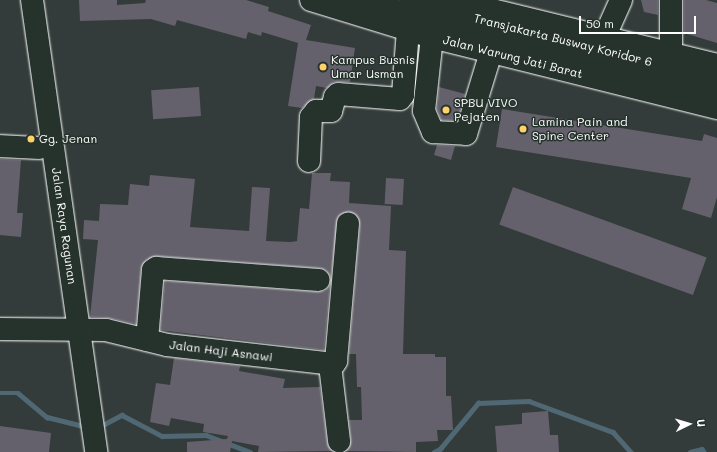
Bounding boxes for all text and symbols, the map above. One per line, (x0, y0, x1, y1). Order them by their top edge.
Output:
scale bar (581, 8, 698, 34)
street label: Transjakarta Busway Koridor 6 (472, 11, 654, 69)
text: 50 m (586, 15, 614, 31)
street label: Jalan Warung Jati Barat (442, 33, 584, 81)
place label: Kampus Busnis Umar Usman (331, 53, 415, 81)
marker: Kampus Busnis Umar Usman (318, 62, 328, 72)
place label: SPBU VIVO Pejaten (454, 96, 518, 124)
marker: SPBU VIVO Pejaten (441, 105, 451, 115)
place label: Lamina Pain and Spine Center (532, 115, 628, 143)
marker: Lamina Pain and Spine Center (517, 123, 529, 135)
place label: Gg. Jenan (39, 132, 97, 146)
marker: Gg. Jenan (26, 134, 36, 144)
street label: Jalan Raya Ragunan (49, 167, 79, 285)
street label: Jalan Haji Asnawi (169, 338, 273, 364)
north arrow (669, 404, 709, 444)
text: U (694, 418, 709, 427)

